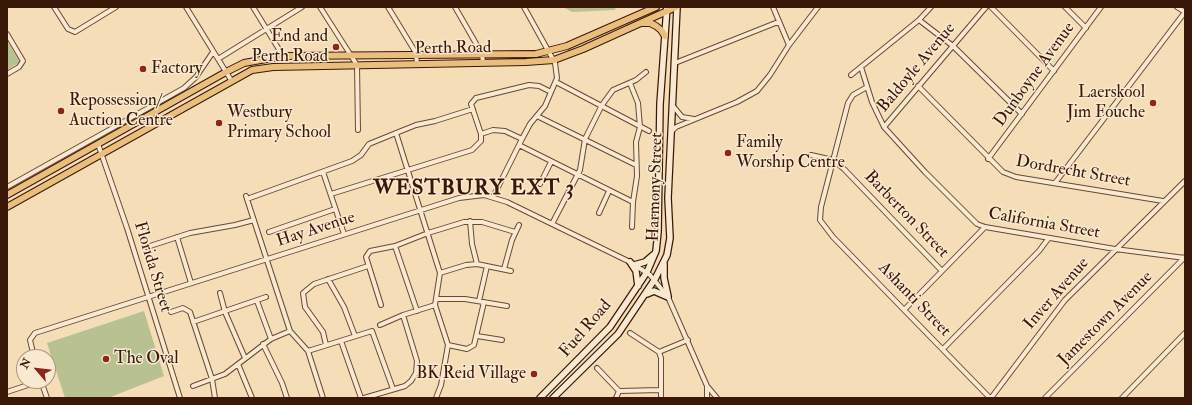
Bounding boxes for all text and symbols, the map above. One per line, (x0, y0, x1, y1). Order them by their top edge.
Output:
street label: Baldoyle Avenue (874, 19, 960, 117)
street label: Dunboyne Avenue (990, 19, 1080, 131)
place label: End and Perth Road (252, 27, 328, 67)
street label: Perth Road (415, 38, 491, 60)
marker: End and Perth Road (331, 42, 341, 52)
place label: Factory (151, 59, 202, 79)
marker: Factory (138, 64, 148, 74)
place label: Laerskool Jim Fouche (1067, 83, 1145, 123)
place label: Repossession/ Auction Centre (69, 91, 173, 131)
marker: Laerskool Jim Fouche (1148, 98, 1158, 108)
place label: Westbury Primary School (227, 103, 331, 143)
marker: Repossession/ Auction Centre (56, 106, 66, 116)
marker: Westbury Primary School (214, 118, 224, 128)
street label: Harmony Street (644, 132, 668, 242)
place label: Family Worship Centre (736, 133, 845, 173)
marker: Family Worship Centre (723, 148, 733, 158)
street label: Dordrecht Street (1014, 152, 1132, 192)
street label: Barberton Street (859, 167, 953, 263)
district label: WESTBURY EXT 3 (373, 176, 575, 202)
street label: California Street (987, 204, 1101, 244)
street label: Hay Avenue (274, 208, 358, 252)
street label: Florida Street (129, 219, 175, 315)
street label: Inver Avenue (1020, 254, 1094, 334)
street label: Ashanti Street (873, 258, 955, 342)
street label: Jamestown Avenue (1055, 268, 1157, 370)
street label: Fuel Road (555, 296, 617, 362)
north arrow (16, 349, 56, 389)
place label: The Oval (114, 349, 179, 369)
marker: The Oval (101, 354, 111, 364)
text: N (18, 356, 34, 371)
place label: BK Reid Village (416, 364, 526, 384)
marker: BK Reid Village (529, 369, 539, 379)

